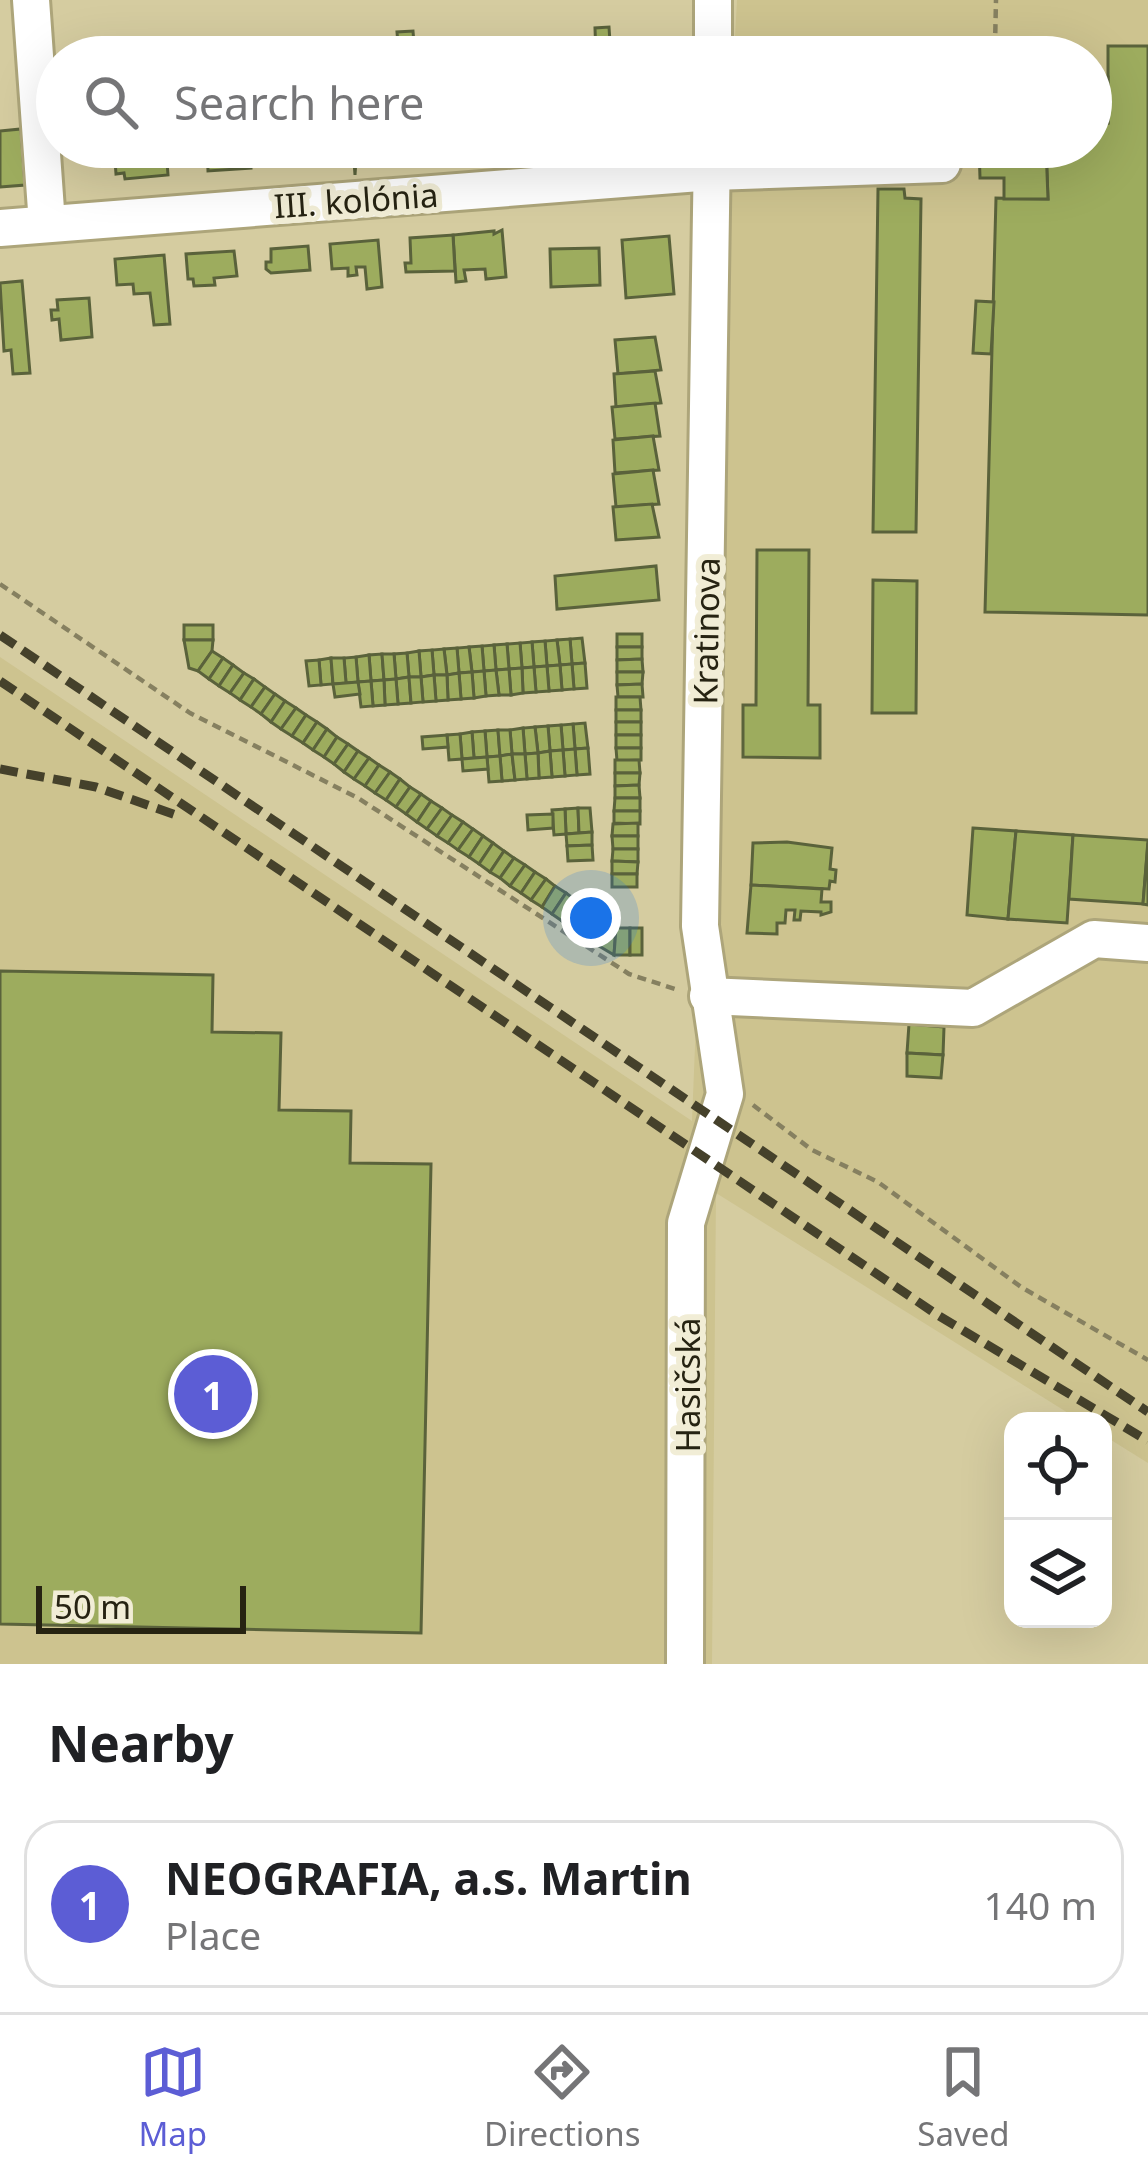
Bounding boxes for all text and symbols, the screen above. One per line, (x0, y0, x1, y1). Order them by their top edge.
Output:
search box (36, 36, 1112, 168)
icon: search (78, 69, 144, 135)
text: Search here (174, 72, 424, 133)
street label: III. kolónia (272, 172, 440, 228)
street label: Kratinova (682, 557, 730, 705)
your location (561, 888, 621, 948)
street label: Hasičská (665, 1317, 710, 1453)
pin: 1 (174, 1349, 252, 1439)
map controls (1004, 1412, 1112, 1628)
button: locate (1004, 1412, 1112, 1520)
button: layers (1004, 1520, 1112, 1628)
scale bar (36, 1580, 246, 1633)
text: 50 m (54, 1584, 131, 1629)
text: Nearby (48, 1707, 234, 1777)
text: NEOGRAFIA, a.s. Martin (165, 1847, 692, 1908)
text: 1 (79, 1878, 101, 1931)
text: 140 m (983, 1878, 1097, 1931)
text: Place (165, 1908, 261, 1961)
tab: Map (138, 2039, 207, 2156)
tab: Directions (484, 2039, 641, 2156)
tab: Saved (917, 2039, 1010, 2156)

